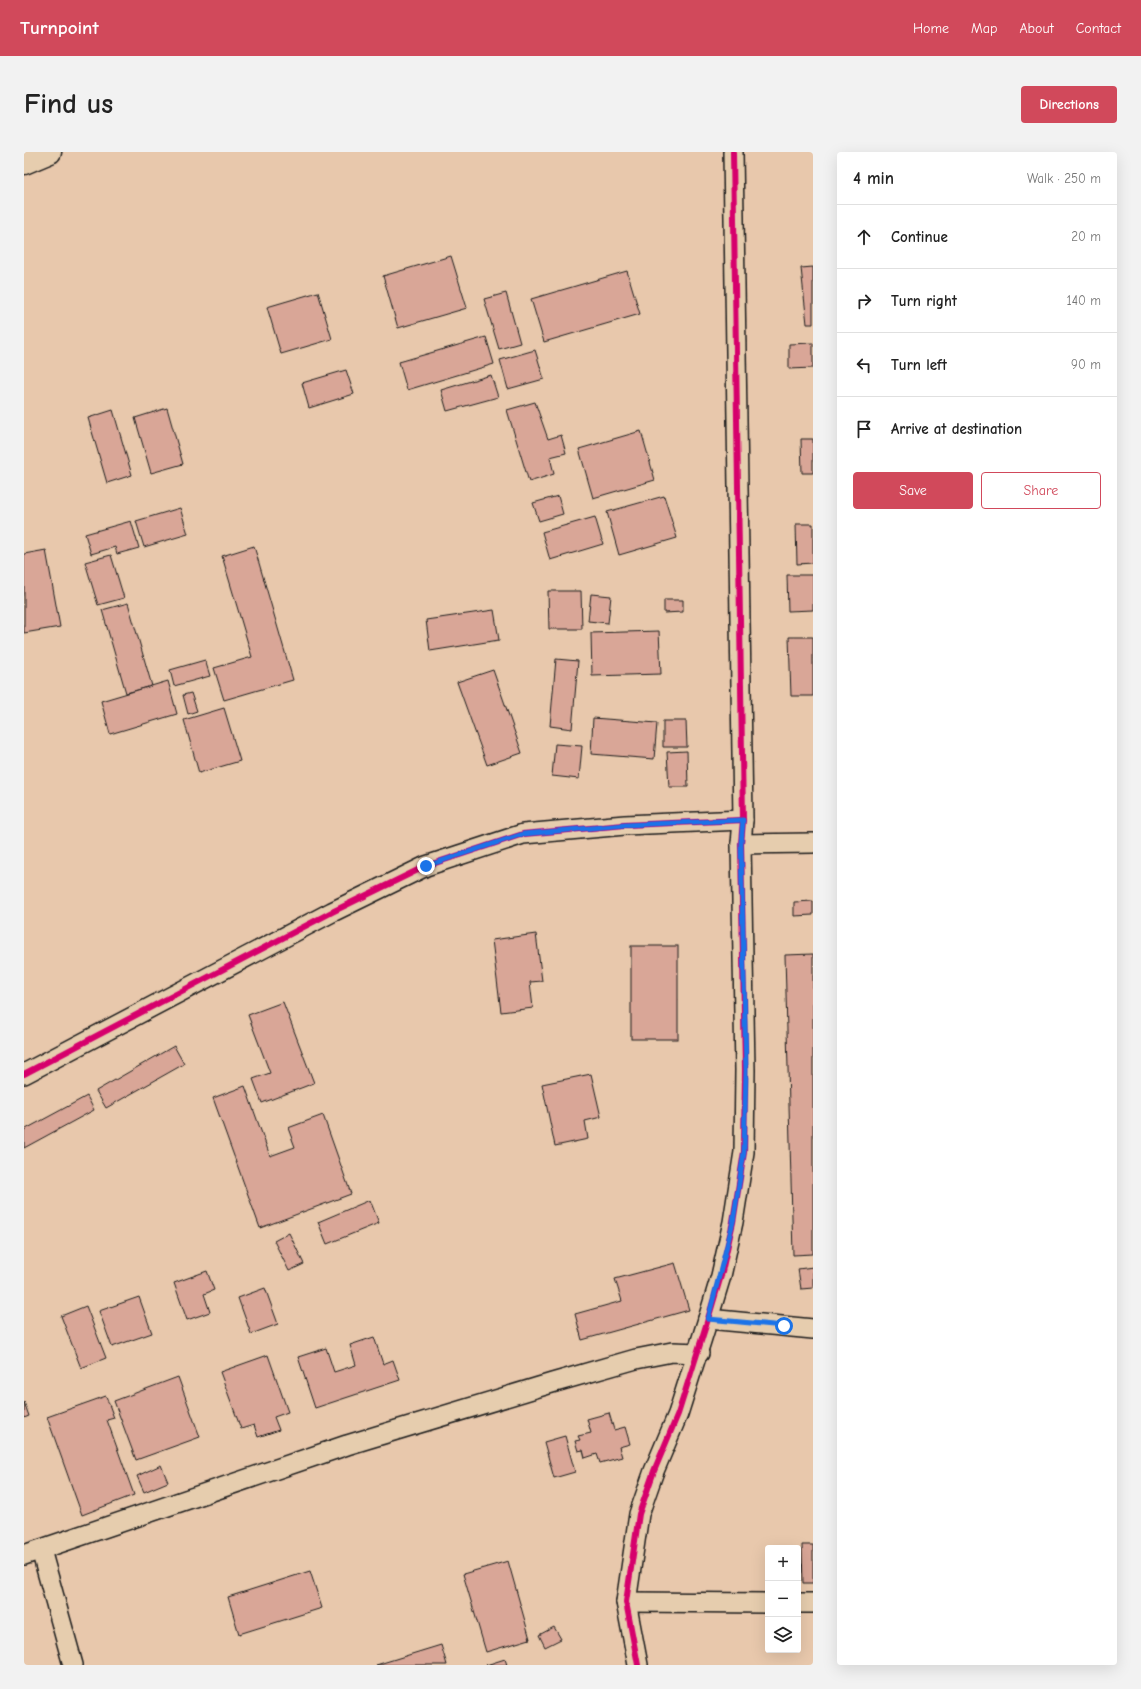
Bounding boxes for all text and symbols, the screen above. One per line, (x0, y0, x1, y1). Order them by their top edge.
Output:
text: Turnpoint (20, 17, 99, 39)
text: Home (913, 20, 949, 37)
text: Map (971, 20, 997, 37)
text: About (1019, 20, 1054, 37)
text: Contact (1076, 20, 1121, 37)
button: Directions (1021, 86, 1117, 123)
text: Find us (24, 88, 113, 120)
text: 4 min (853, 169, 894, 188)
text: Walk · 250 m (1027, 171, 1101, 186)
icon: ahead (853, 226, 875, 248)
text: Continue (891, 228, 948, 246)
text: 20 m (1071, 229, 1101, 244)
icon: right (853, 290, 875, 312)
text: Turn right (891, 292, 957, 310)
text: 140 m (1067, 293, 1101, 308)
icon: left (853, 354, 875, 376)
text: Turn left (891, 356, 947, 374)
text: 90 m (1071, 357, 1101, 372)
icon: arrive (853, 418, 875, 440)
text: Arrive at destination (891, 420, 1022, 438)
button: Save (853, 472, 973, 509)
button: Share (981, 472, 1101, 509)
route end (417, 857, 435, 875)
route start (775, 1317, 793, 1335)
map controls (765, 1545, 801, 1653)
button: + (765, 1545, 801, 1581)
button: − (765, 1581, 801, 1617)
button: layers (765, 1617, 801, 1653)

